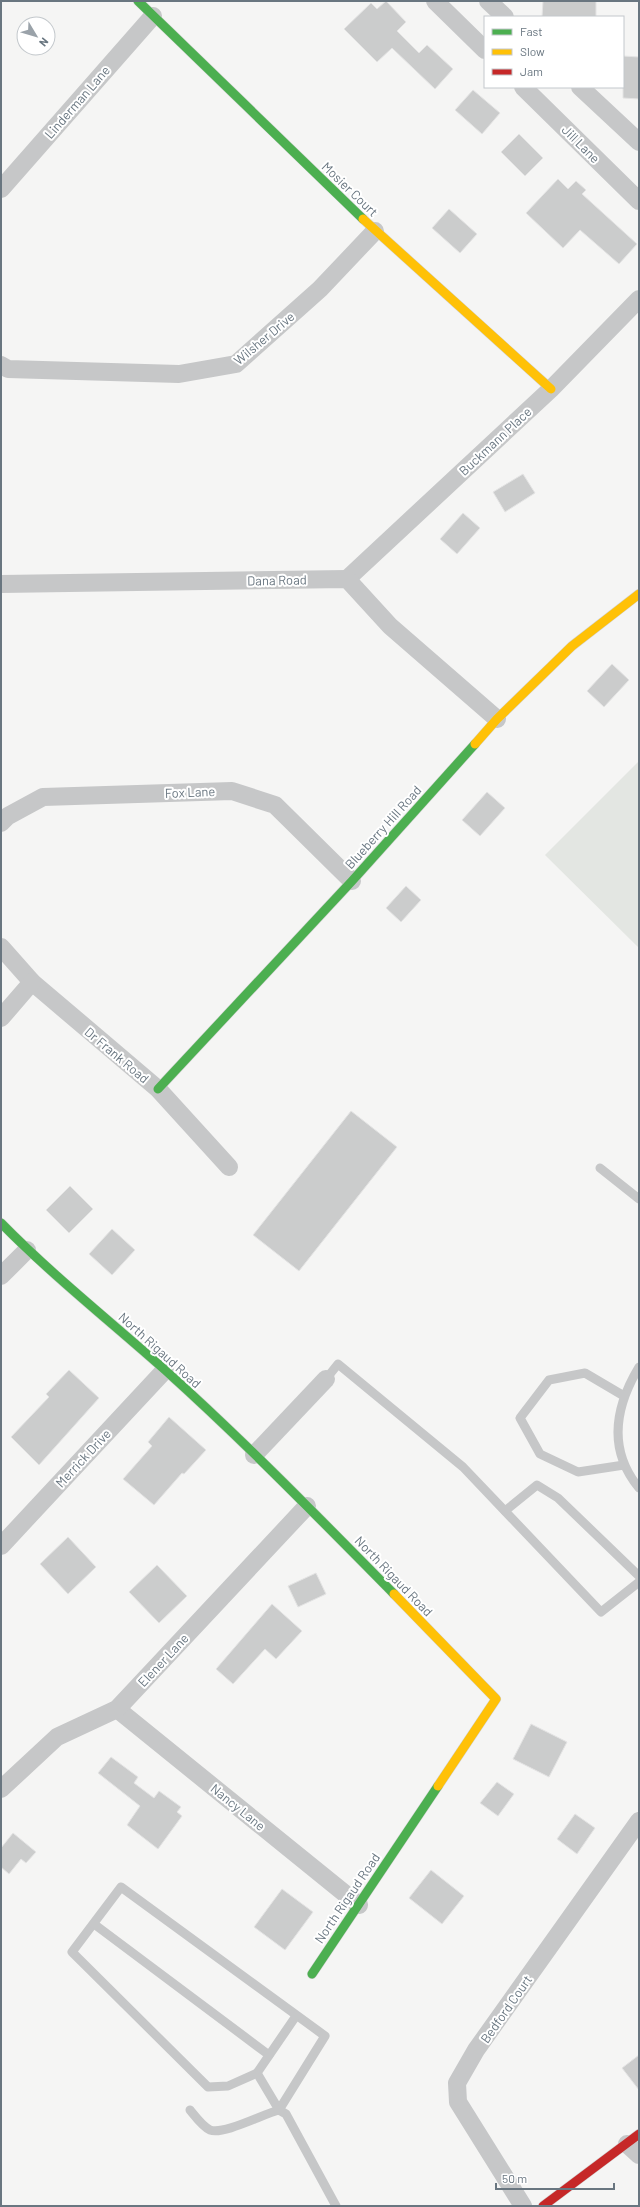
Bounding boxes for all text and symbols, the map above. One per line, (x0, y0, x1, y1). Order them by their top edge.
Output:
north arrow (16, 16, 56, 56)
legend (484, 16, 624, 88)
text: Fast (520, 24, 543, 38)
text: N (37, 36, 52, 49)
text: Slow (520, 44, 545, 58)
street label: Linderman Lane (41, 62, 113, 142)
text: Jam (520, 64, 543, 78)
street label: Jill Lane (559, 122, 603, 166)
street label: Mosier Court (319, 158, 381, 220)
street label: Wilsher Drive (230, 308, 298, 368)
street label: Buckmann Place (455, 403, 535, 479)
street label: Dana Road (247, 571, 307, 589)
street label: Blueberry Hill Road (341, 782, 425, 872)
street label: Fox Lane (165, 783, 216, 801)
street label: Dr Frank Road (82, 1024, 152, 1086)
street label: North Rigaud Road (115, 1309, 205, 1391)
street label: Merrick Drive (52, 1425, 114, 1490)
street label: North Rigaud Road (352, 1533, 436, 1619)
street label: Elener Lane (134, 1630, 192, 1690)
street label: Nancy Lane (208, 1780, 269, 1834)
street label: North Rigaud Road (311, 1850, 383, 1946)
street label: Bedford Court (477, 1972, 535, 2046)
scale bar (496, 2165, 614, 2191)
text: 50 m (502, 2171, 527, 2185)

